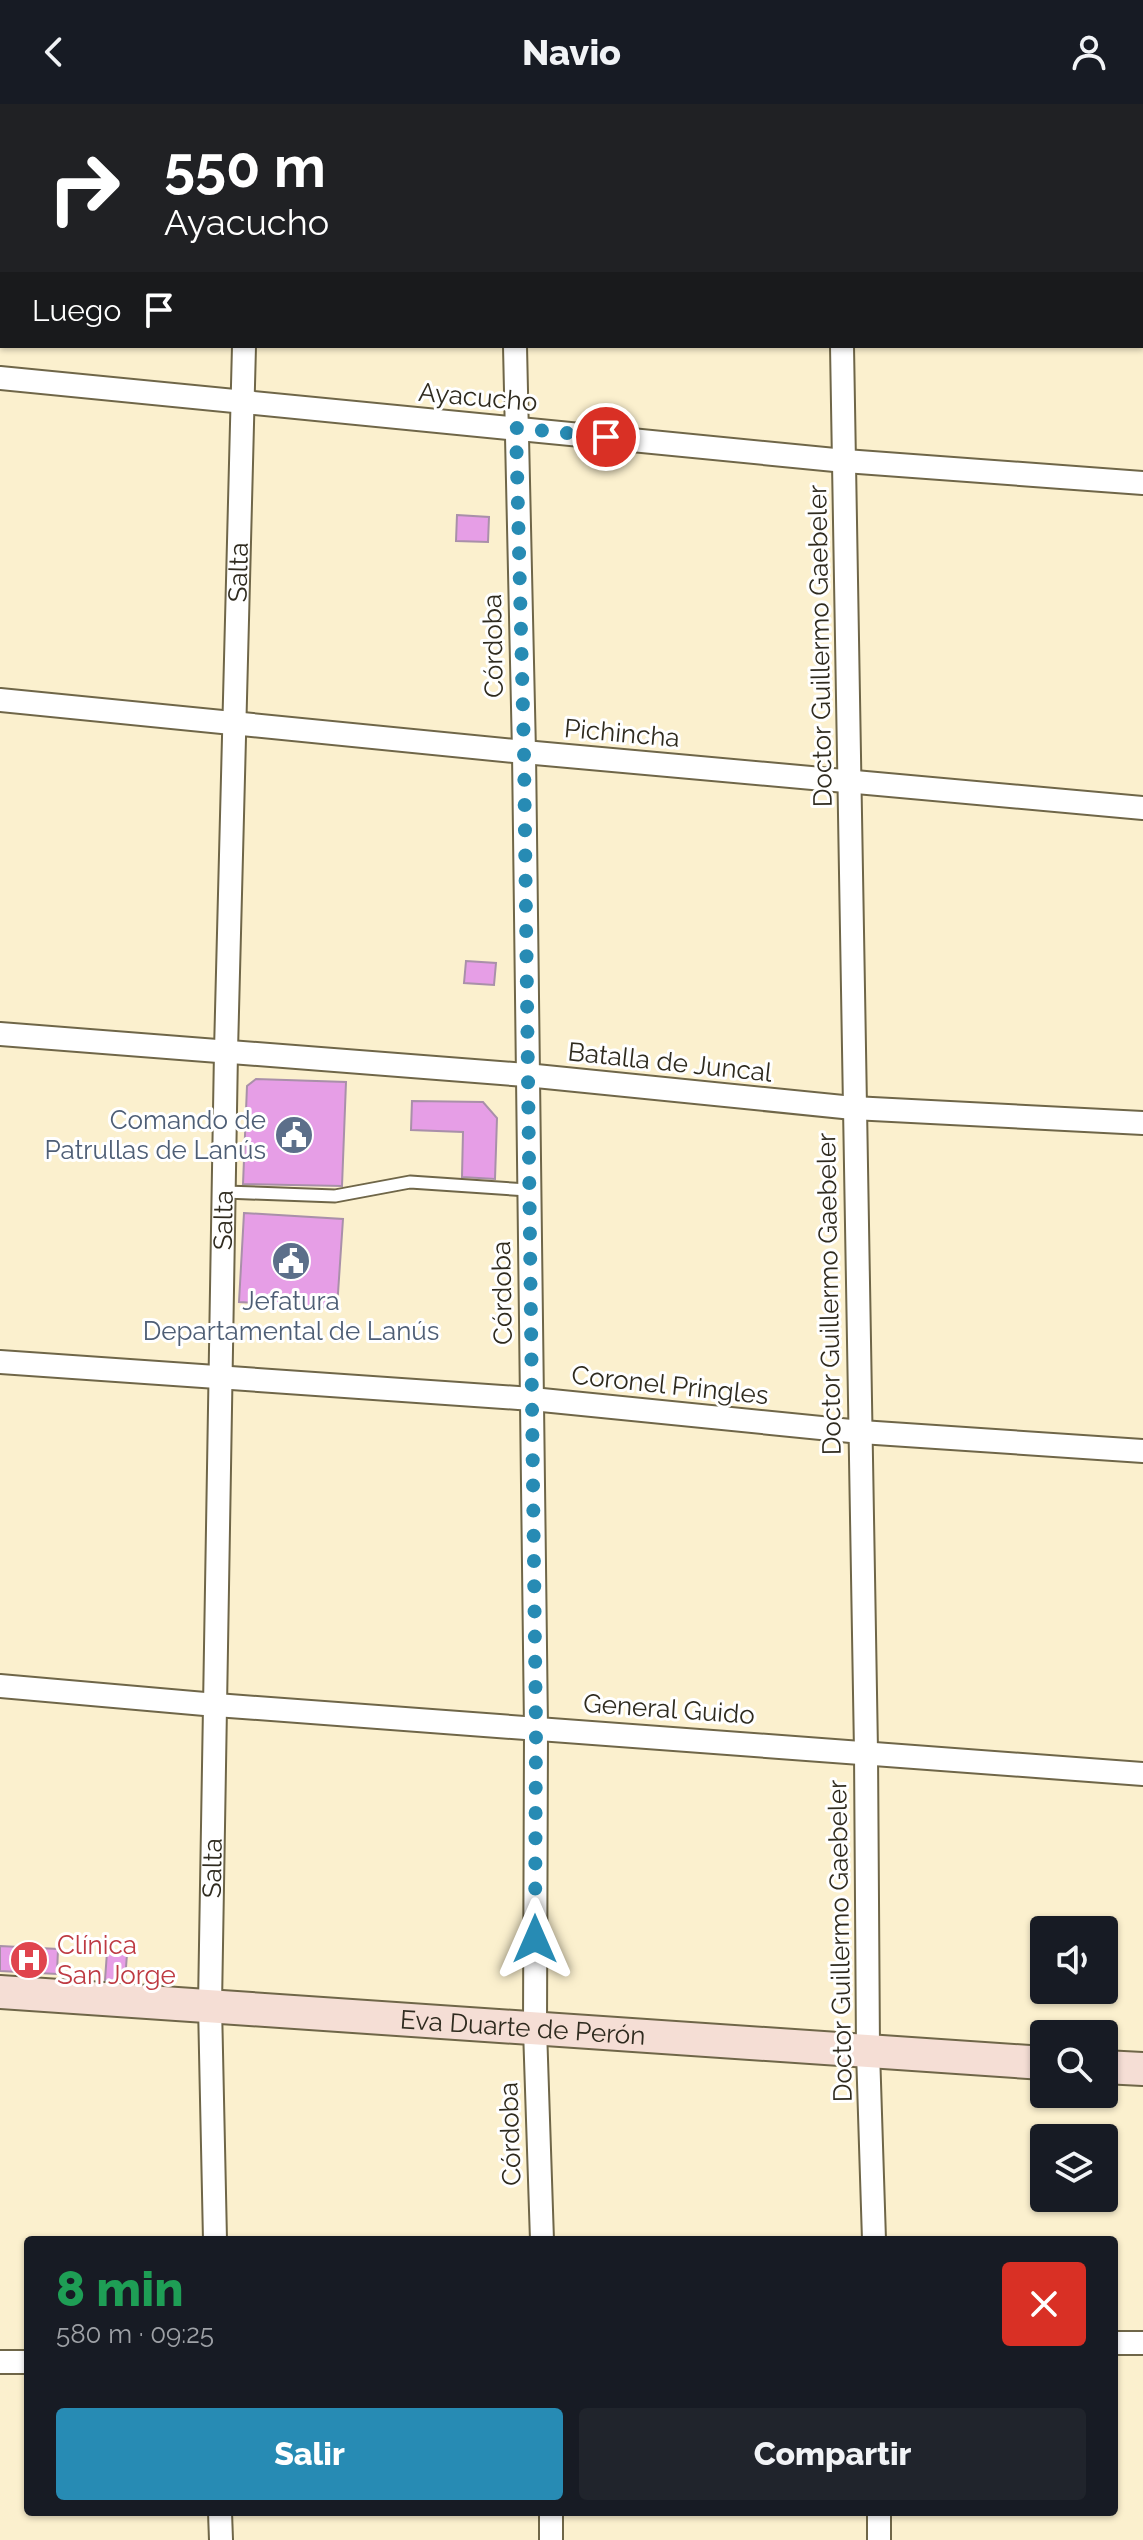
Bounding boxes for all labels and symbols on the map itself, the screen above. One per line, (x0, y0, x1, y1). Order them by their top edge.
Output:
street label: Ayacucho (417, 377, 539, 417)
pin (572, 403, 640, 471)
street label: Doctor Guillermo Gaebeler (802, 485, 838, 807)
street label: Salta (222, 542, 254, 603)
street label: Córdoba (477, 594, 509, 698)
street label: Pichincha (563, 713, 681, 753)
street label: Batalla de Juncal (566, 1036, 774, 1088)
place label: Comando de Patrullas de Lanús (45, 1105, 266, 1165)
public building icon: Comando de Patrullas de Lanús (273, 1114, 315, 1156)
street label: Doctor Guillermo Gaebeler (811, 1133, 847, 1455)
street label: Salta (208, 1190, 239, 1250)
public building icon: Jefatura Departamental de Lanús (270, 1240, 312, 1282)
street label: Córdoba (486, 1241, 518, 1345)
place label: Jefatura Departamental de Lanús (143, 1286, 439, 1346)
street label: Coronel Pringles (570, 1360, 770, 1410)
street label: General Guido (582, 1688, 756, 1730)
street label: Doctor Guillermo Gaebeler (822, 1780, 858, 2102)
street label: Salta (197, 1838, 228, 1898)
position arrow (493, 1897, 577, 1981)
place label: Clínica San Jorge (57, 1930, 176, 1990)
hospital icon: Clínica San Jorge (8, 1939, 50, 1981)
street label: Eva Duarte de Perón (399, 2004, 647, 2051)
street label: Córdoba (493, 2082, 527, 2186)

